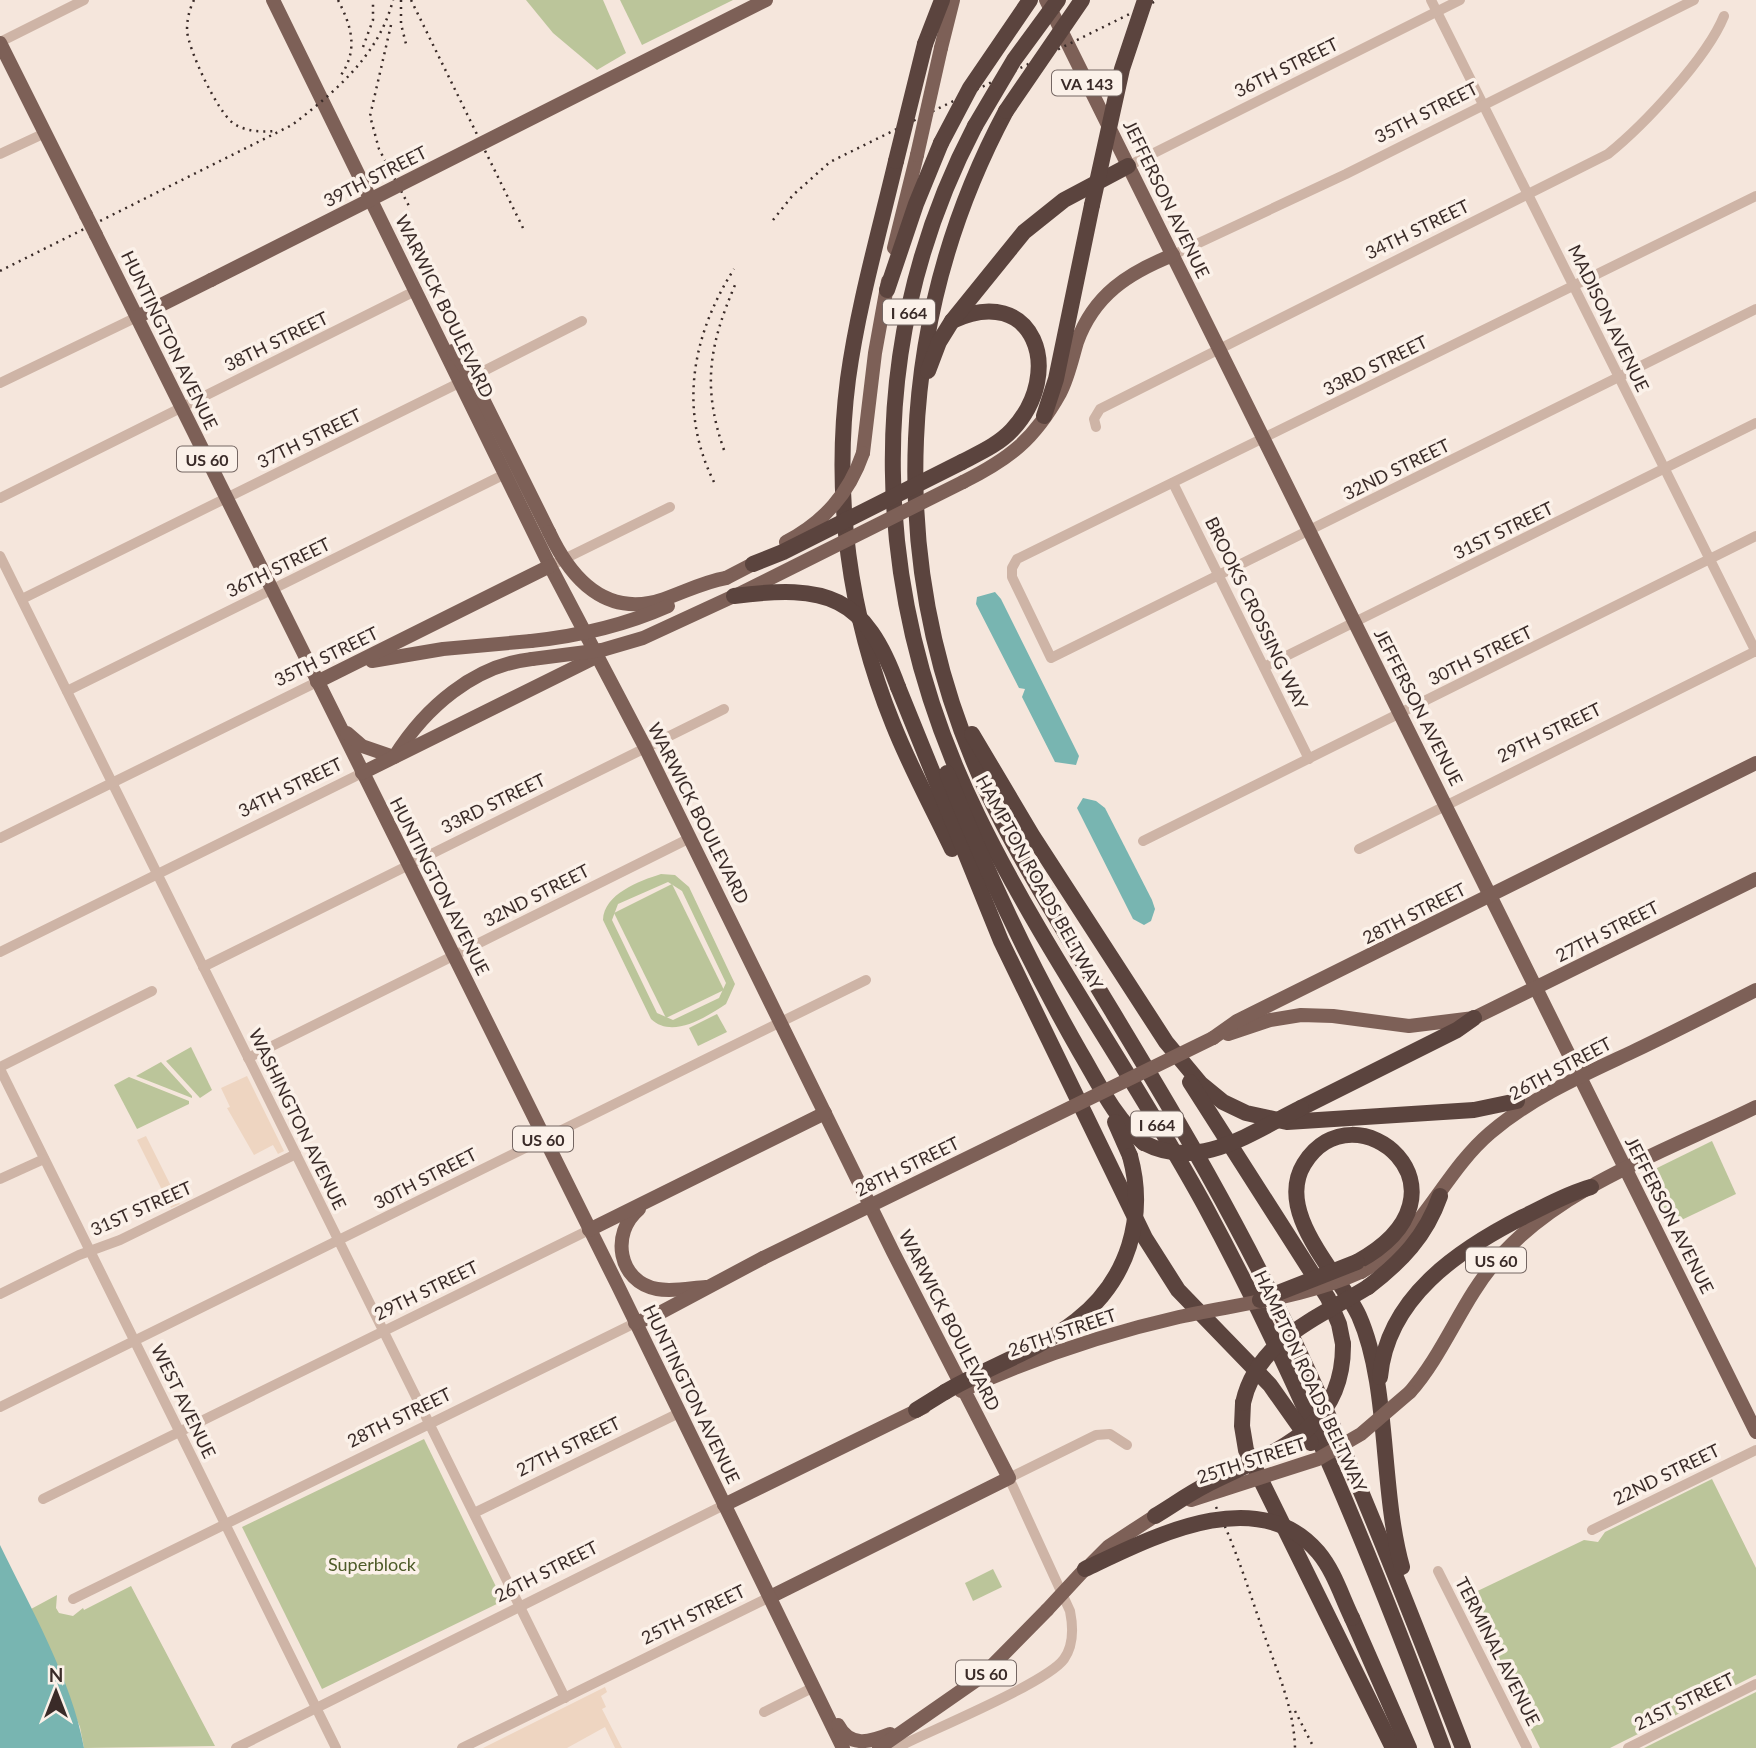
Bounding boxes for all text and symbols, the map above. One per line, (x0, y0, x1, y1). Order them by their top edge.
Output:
street label: 36TH STREET (1230, 32, 1342, 102)
road number: VA 143 (1052, 71, 1122, 96)
street label: 35TH STREET (1371, 76, 1482, 147)
street label: JEFFERSON AVENUE (1119, 116, 1215, 282)
street label: 39TH STREET (320, 140, 431, 211)
street label: 34TH STREET (1361, 194, 1473, 264)
street label: WARWICK BOULEVARD (391, 211, 499, 401)
street label: MADISON AVENUE (1564, 241, 1654, 395)
street label: HUNTINGTON AVENUE (117, 247, 223, 433)
road number: I 664 (883, 300, 935, 324)
street label: 38TH STREET (220, 306, 332, 376)
street label: 33RD STREET (1319, 330, 1431, 400)
street label: 37TH STREET (253, 403, 365, 473)
street label: 32ND STREET (1339, 434, 1453, 504)
road number: US 60 (177, 446, 237, 472)
street label: 31ST STREET (1449, 496, 1557, 564)
street label: BROOKS CROSSING WAY (1201, 513, 1314, 713)
street label: 36TH STREET (222, 532, 334, 602)
street label: 30TH STREET (1424, 620, 1536, 690)
street label: 35TH STREET (270, 621, 382, 691)
street label: JEFFERSON AVENUE (1370, 625, 1468, 789)
street label: 29TH STREET (1493, 697, 1605, 767)
street label: WARWICK BOULEVARD (644, 719, 754, 907)
street label: 34TH STREET (234, 752, 346, 822)
street label: 33RD STREET (437, 768, 549, 838)
street label: HAMPTON ROADS BELTWAY (972, 771, 1109, 994)
street label: HUNTINGTON AVENUE (386, 793, 494, 979)
street label: 32ND STREET (479, 859, 593, 931)
street label: 28TH STREET (1359, 877, 1470, 948)
street label: 27TH STREET (1552, 895, 1663, 966)
street label: WASHINGTON AVENUE (245, 1025, 351, 1213)
street label: 26TH STREET (1505, 1032, 1615, 1104)
road number: I 664 (1131, 1112, 1183, 1136)
road number: US 60 (513, 1126, 573, 1152)
street label: 28TH STREET (851, 1131, 963, 1201)
street label: JEFFERSON AVENUE (1621, 1133, 1719, 1297)
street label: 30TH STREET (370, 1142, 481, 1213)
street label: 31ST STREET (87, 1176, 195, 1240)
street label: WARWICK BOULEVARD (895, 1226, 1005, 1414)
road number: US 60 (1466, 1248, 1526, 1272)
street label: 29TH STREET (370, 1255, 482, 1325)
street label: HAMPTON ROADS BELTWAY (1250, 1267, 1372, 1496)
street label: HUNTINGTON AVENUE (639, 1301, 745, 1487)
street label: 26TH STREET (1005, 1303, 1119, 1361)
street label: WEST AVENUE (147, 1340, 221, 1462)
street label: 28TH STREET (343, 1382, 455, 1452)
street label: 27TH STREET (512, 1411, 624, 1481)
street label: 25TH STREET (1194, 1432, 1308, 1488)
street label: 22ND STREET (1609, 1439, 1723, 1509)
street label: 26TH STREET (491, 1535, 602, 1606)
park label: Superblock (328, 1553, 417, 1575)
street label: TERMINAL AVENUE (1451, 1573, 1545, 1729)
street label: 25TH STREET (637, 1579, 749, 1649)
north arrow (21, 1657, 91, 1727)
road number: US 60 (956, 1660, 1016, 1686)
text: N (49, 1663, 63, 1686)
street label: 21ST STREET (1630, 1667, 1738, 1735)

